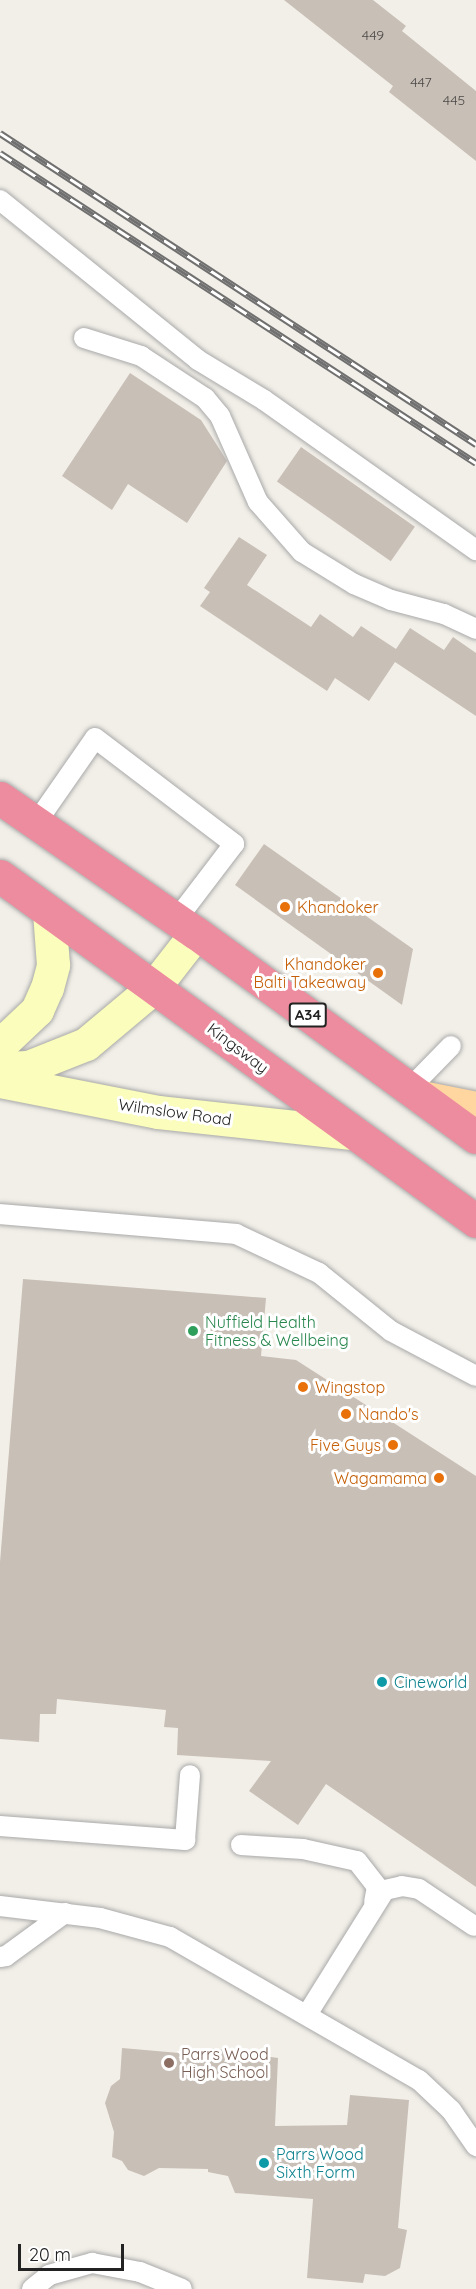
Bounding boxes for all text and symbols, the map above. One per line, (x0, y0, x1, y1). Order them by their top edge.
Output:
house number: 449 (362, 27, 384, 43)
house number: 447 (410, 74, 432, 90)
house number: 445 (443, 92, 465, 108)
place label: Khandoker (297, 897, 379, 917)
marker: Khandoker (278, 900, 292, 914)
place label: Khandoker Balti Takeaway (253, 954, 366, 992)
marker: Khandoker Balti Takeaway (371, 966, 385, 980)
road number: A34 (288, 1003, 328, 1027)
street label: Kingsway (204, 1019, 272, 1077)
street label: Wilmslow Road (117, 1095, 233, 1129)
place label: Nuffield Health Fitness & Wellbeing (205, 1312, 349, 1350)
marker: Nuffield Health Fitness & Wellbeing (186, 1324, 200, 1338)
place label: Wingstop (315, 1377, 385, 1397)
marker: Wingstop (296, 1380, 310, 1394)
place label: Nando's (358, 1404, 419, 1424)
marker: Nando's (339, 1407, 353, 1421)
place label: Five Guys (310, 1435, 381, 1455)
marker: Five Guys (386, 1438, 400, 1452)
place label: Wagamama (334, 1468, 427, 1488)
marker: Wagamama (432, 1471, 446, 1485)
place label: Cineworld (394, 1672, 467, 1692)
marker: Cineworld (375, 1675, 389, 1689)
place label: Parrs Wood High School (181, 2044, 269, 2082)
marker: Parrs Wood High School (162, 2056, 176, 2070)
place label: Parrs Wood Sixth Form (276, 2144, 364, 2182)
marker: Parrs Wood Sixth Form (257, 2156, 271, 2170)
scale bar (21, 2232, 128, 2270)
text: 20 m (29, 2243, 71, 2266)

